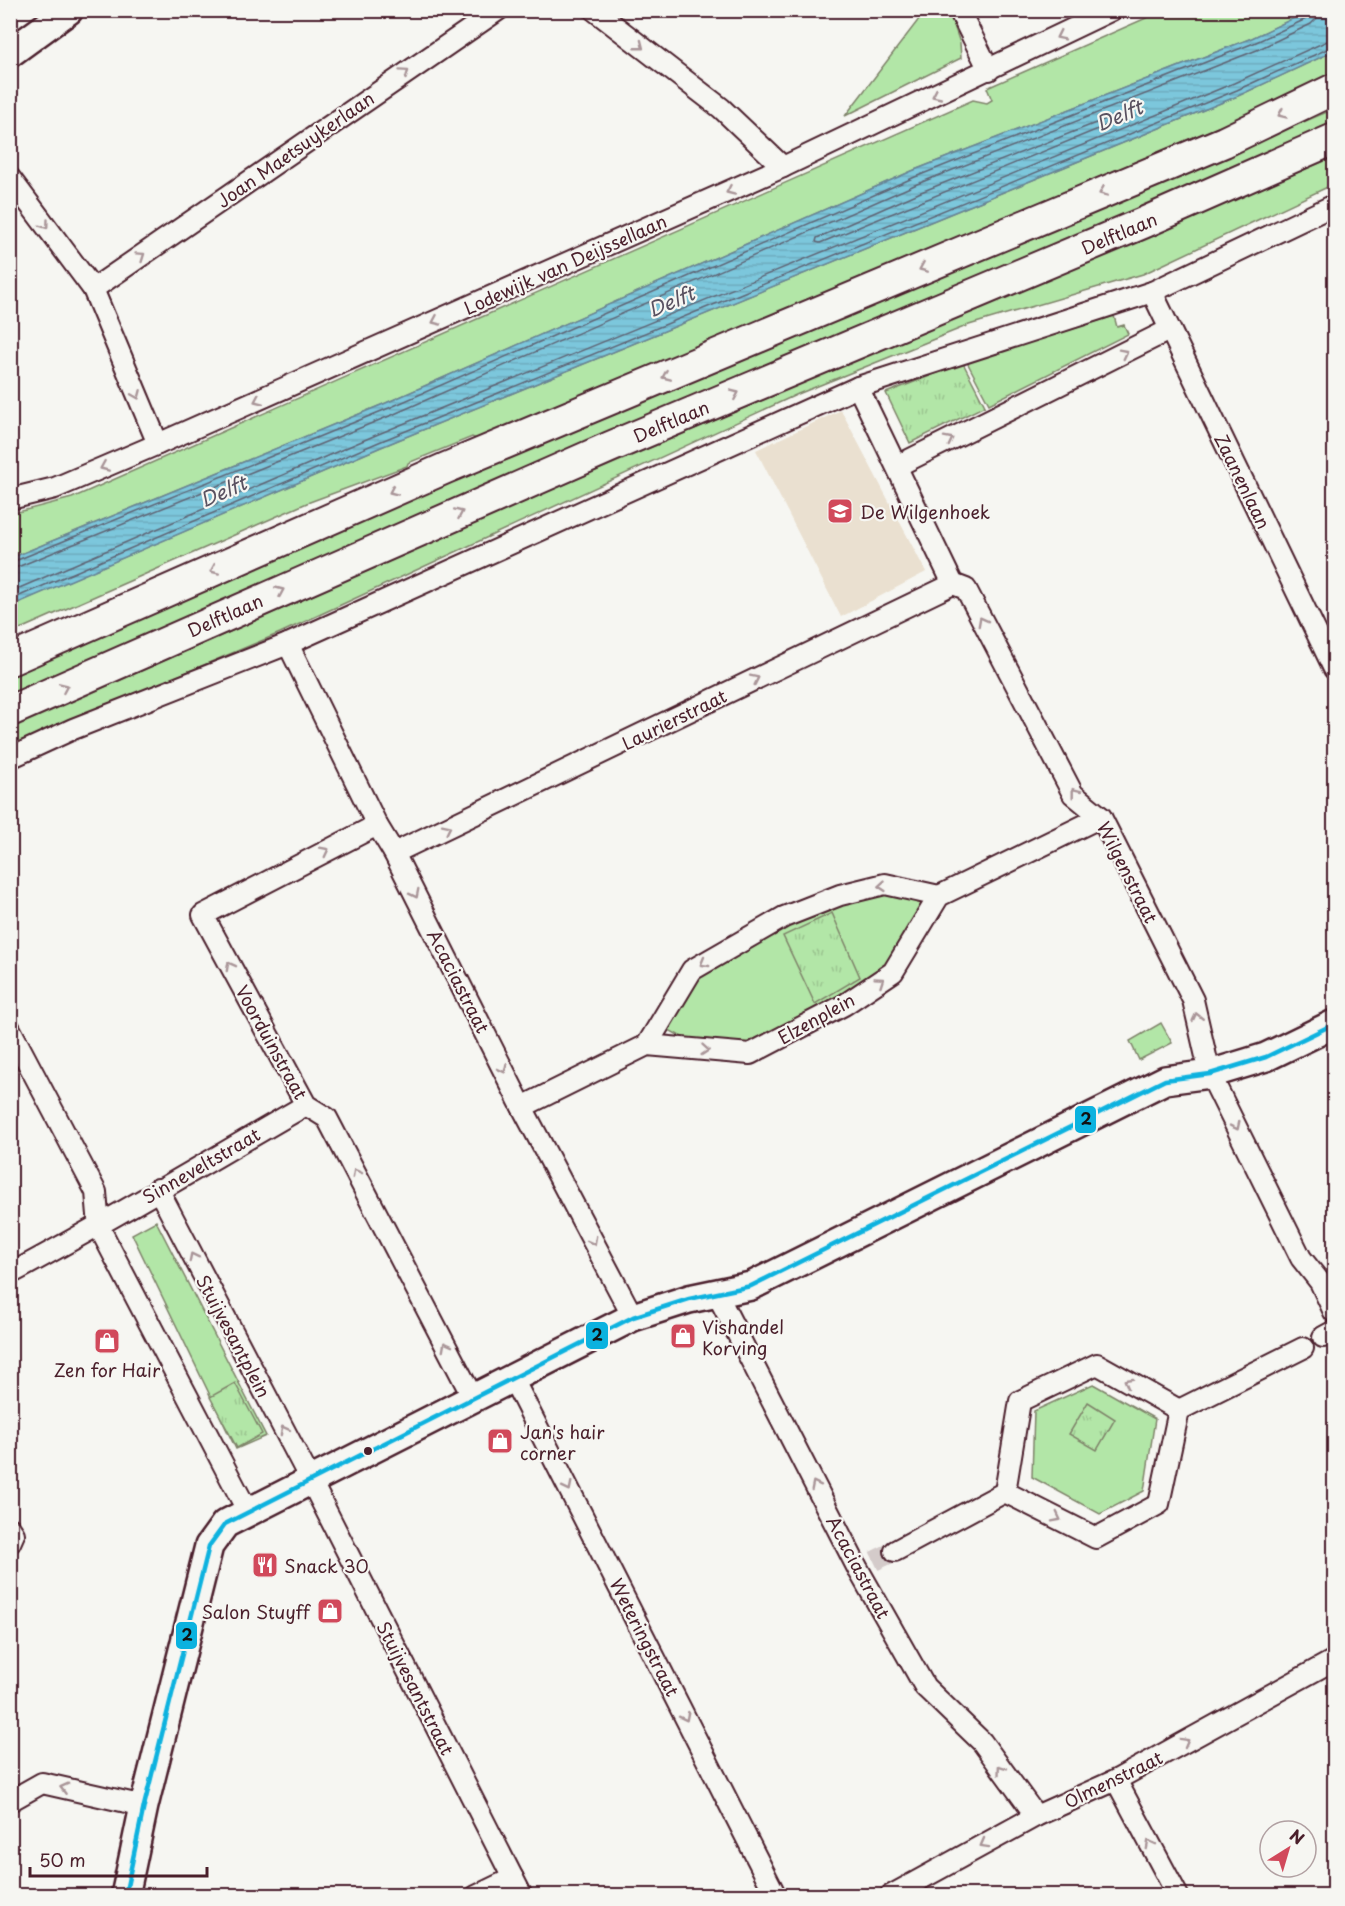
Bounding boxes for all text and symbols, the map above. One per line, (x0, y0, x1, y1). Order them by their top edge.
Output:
one-way arrow (1055, 29, 1066, 40)
one-way arrow (634, 39, 645, 50)
one-way arrow (398, 69, 409, 80)
street label: Joan Maetsuykerlaan (211, 84, 379, 214)
one-way arrow (932, 88, 943, 100)
water label: Delft (1091, 91, 1150, 138)
one-way arrow (1277, 107, 1288, 119)
one-way arrow (725, 184, 736, 196)
one-way arrow (1098, 185, 1109, 197)
street label: Delftlaan (1077, 205, 1161, 261)
street label: Lodewijk van Deijssellaan (459, 207, 671, 321)
one-way arrow (38, 218, 49, 229)
one-way arrow (134, 252, 145, 263)
one-way arrow (918, 261, 929, 273)
water label: Delft (643, 277, 702, 324)
one-way arrow (432, 314, 443, 326)
one-way arrow (1117, 348, 1128, 360)
one-way arrow (661, 369, 672, 381)
one-way arrow (130, 389, 142, 400)
one-way arrow (728, 390, 739, 402)
one-way arrow (253, 393, 264, 405)
street label: Delftlaan (629, 393, 713, 449)
street label: Zaanenlaan (1208, 429, 1278, 533)
one-way arrow (943, 436, 954, 447)
one-way arrow (100, 460, 111, 472)
water label: Delft (195, 466, 254, 515)
one-way arrow (388, 484, 399, 496)
school or university icon: De Wilgenhoek (825, 496, 855, 526)
place label: De Wilgenhoek (860, 498, 990, 525)
one-way arrow (453, 508, 464, 520)
one-way arrow (210, 563, 221, 575)
street label: Delftlaan (183, 586, 267, 644)
one-way arrow (274, 586, 285, 598)
one-way arrow (978, 616, 990, 627)
one-way arrow (749, 675, 760, 687)
street label: Laurierstraat (617, 682, 731, 756)
one-way arrow (57, 683, 68, 695)
one-way arrow (1071, 788, 1082, 799)
street label: Wilgenstraat (1091, 817, 1165, 927)
one-way arrow (441, 823, 452, 835)
one-way arrow (319, 847, 329, 858)
one-way arrow (877, 879, 886, 892)
one-way arrow (408, 888, 420, 899)
street label: Acaciastraat (421, 924, 497, 1038)
one-way arrow (700, 956, 710, 967)
one-way arrow (226, 961, 237, 972)
one-way arrow (874, 977, 885, 988)
street label: Voorduinstraat (229, 980, 315, 1104)
street label: Elzenplein (773, 986, 859, 1050)
one-way arrow (1191, 1012, 1204, 1022)
one-way arrow (700, 1043, 710, 1056)
one-way arrow (496, 1062, 507, 1073)
line badge: 2 (1074, 1105, 1097, 1134)
text: 2 (1080, 1106, 1092, 1130)
one-way arrow (1229, 1119, 1240, 1130)
street label: Sinneveltstraat (137, 1120, 265, 1210)
one-way arrow (352, 1169, 363, 1180)
one-way arrow (586, 1235, 597, 1246)
one-way arrow (189, 1253, 200, 1263)
street label: Stuijvesantplein (190, 1270, 278, 1402)
place label: Vishandel Korving (702, 1313, 784, 1361)
line badge: 2 (585, 1321, 609, 1350)
shop icon: Vishandel Korving (668, 1321, 698, 1351)
text: 2 (591, 1322, 603, 1346)
shop icon: Zen for Hair (92, 1326, 122, 1356)
one-way arrow (442, 1342, 453, 1353)
place label: Zen for Hair (54, 1356, 161, 1383)
one-way arrow (1124, 1378, 1134, 1389)
place label: Jan's hair corner (520, 1418, 605, 1466)
one-way arrow (280, 1425, 291, 1436)
shop icon: Jan's hair corner (485, 1426, 515, 1456)
unlabelled marker (362, 1445, 374, 1457)
one-way arrow (561, 1481, 572, 1491)
one-way arrow (811, 1481, 823, 1492)
street label: Acaciastraat (820, 1511, 898, 1623)
one-way arrow (1051, 1511, 1062, 1523)
restaurant icon: Snack 30 (250, 1550, 280, 1580)
place label: Snack 30 (284, 1552, 369, 1579)
street label: Weteringstraat (604, 1573, 686, 1701)
shop icon: Salon Stuyff (315, 1596, 345, 1626)
place label: Salon Stuyff (201, 1598, 312, 1625)
street label: Stuijvesantstraat (371, 1617, 461, 1759)
line badge: 2 (175, 1621, 198, 1650)
text: 2 (181, 1622, 193, 1646)
one-way arrow (678, 1710, 689, 1721)
one-way arrow (1179, 1738, 1190, 1749)
street label: Olmenstraat (1059, 1743, 1167, 1815)
one-way arrow (998, 1764, 1009, 1775)
one-way arrow (59, 1783, 69, 1796)
north arrow (1258, 1819, 1318, 1879)
text: N (1285, 1823, 1310, 1850)
one-way arrow (980, 1837, 991, 1848)
scale bar (30, 1840, 207, 1878)
one-way arrow (1146, 1840, 1157, 1850)
text: 50 m (39, 1846, 86, 1873)

